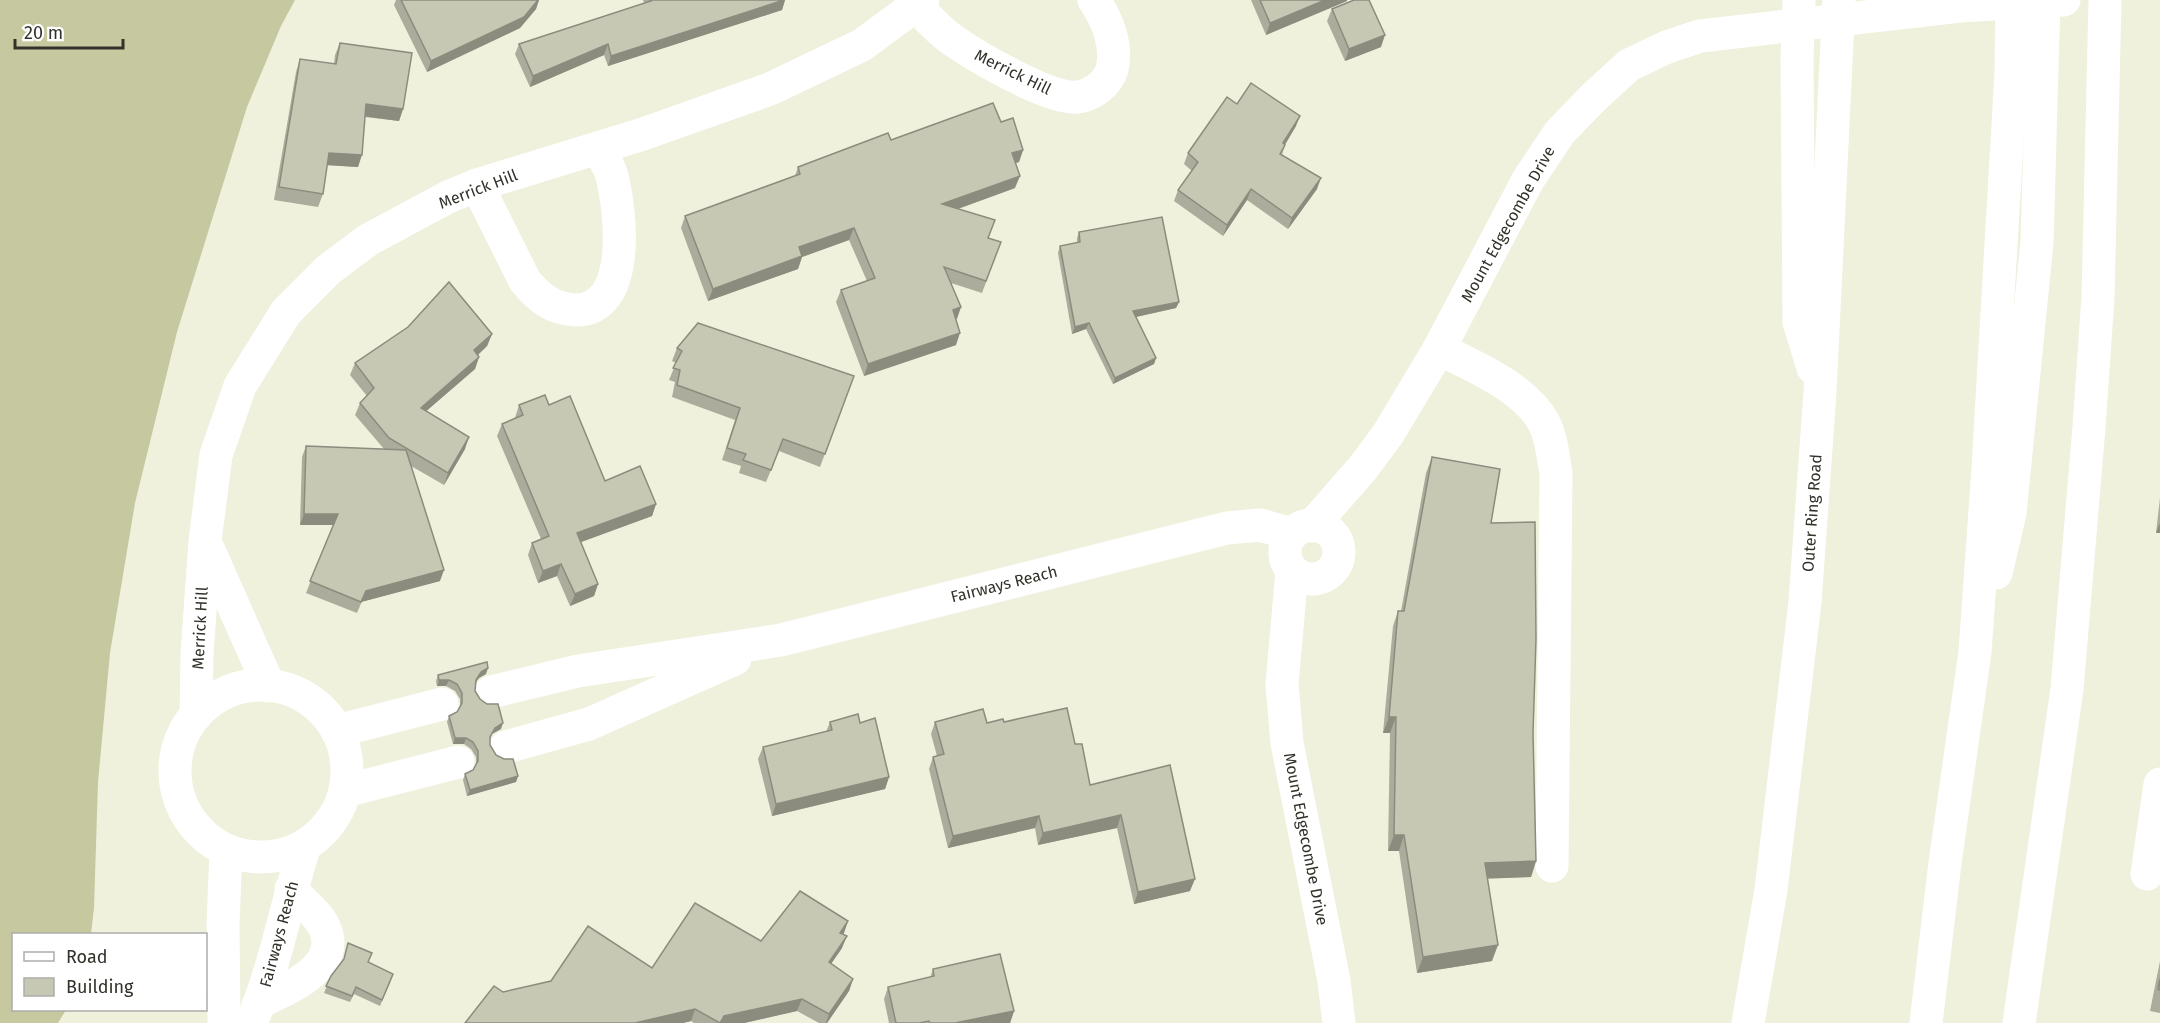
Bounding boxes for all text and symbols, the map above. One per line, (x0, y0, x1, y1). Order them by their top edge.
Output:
scale bar (15, 12, 123, 50)
text: 20 m (24, 22, 63, 44)
street label: Merrick Hill (972, 45, 1055, 99)
street label: Mount Edgecombe Drive (1457, 143, 1559, 305)
street label: Merrick Hill (436, 165, 520, 213)
street label: Outer Ring Road (1798, 453, 1826, 573)
street label: Fairways Reach (949, 562, 1059, 606)
street label: Merrick Hill (188, 586, 212, 670)
street label: Mount Edgecombe Drive (1280, 751, 1332, 927)
street label: Fairways Reach (256, 879, 302, 989)
legend (12, 933, 207, 1011)
text: Road (66, 946, 108, 968)
text: Building (66, 976, 134, 998)

